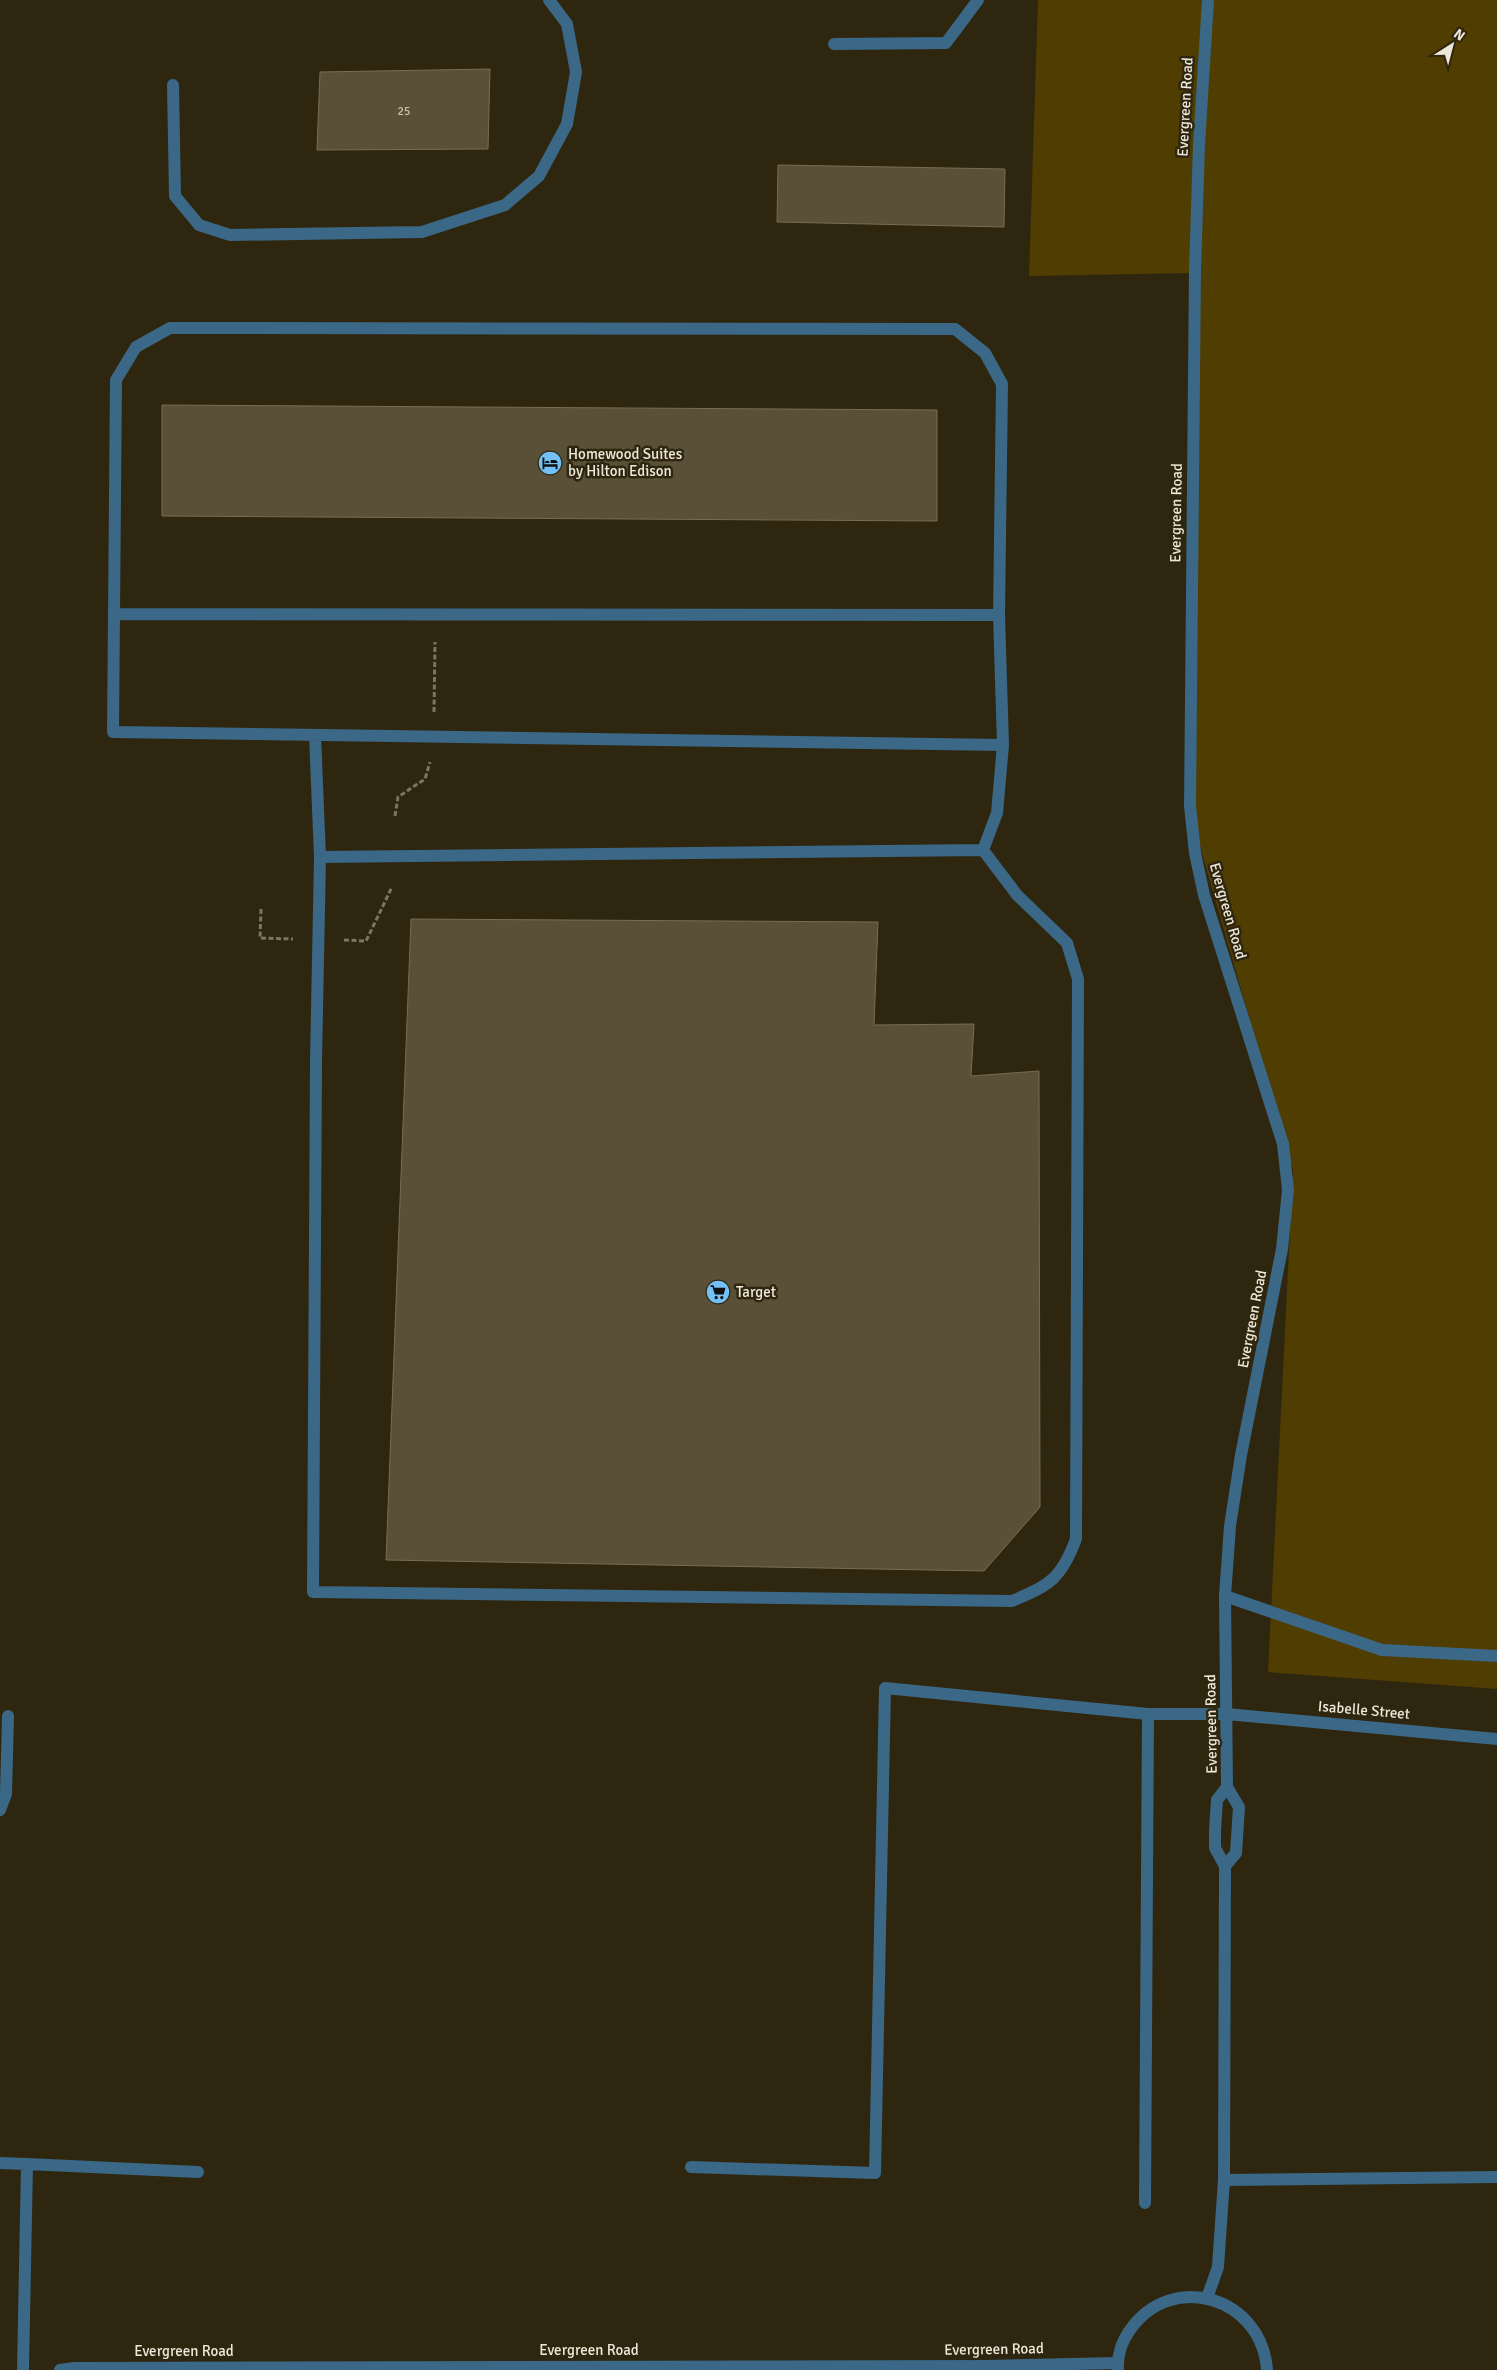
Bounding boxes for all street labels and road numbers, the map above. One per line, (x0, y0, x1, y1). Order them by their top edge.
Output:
street label: Evergreen Road (1173, 57, 1197, 157)
street label: Evergreen Road (1166, 463, 1186, 563)
street label: Evergreen Road (1206, 861, 1250, 961)
street label: Evergreen Road (1234, 1268, 1270, 1370)
street label: Evergreen Road (1201, 1674, 1221, 1774)
street label: Isabelle Street (1317, 1697, 1411, 1723)
street label: Evergreen Road (944, 2339, 1044, 2359)
street label: Evergreen Road (539, 2341, 639, 2359)
street label: Evergreen Road (134, 2342, 234, 2360)

